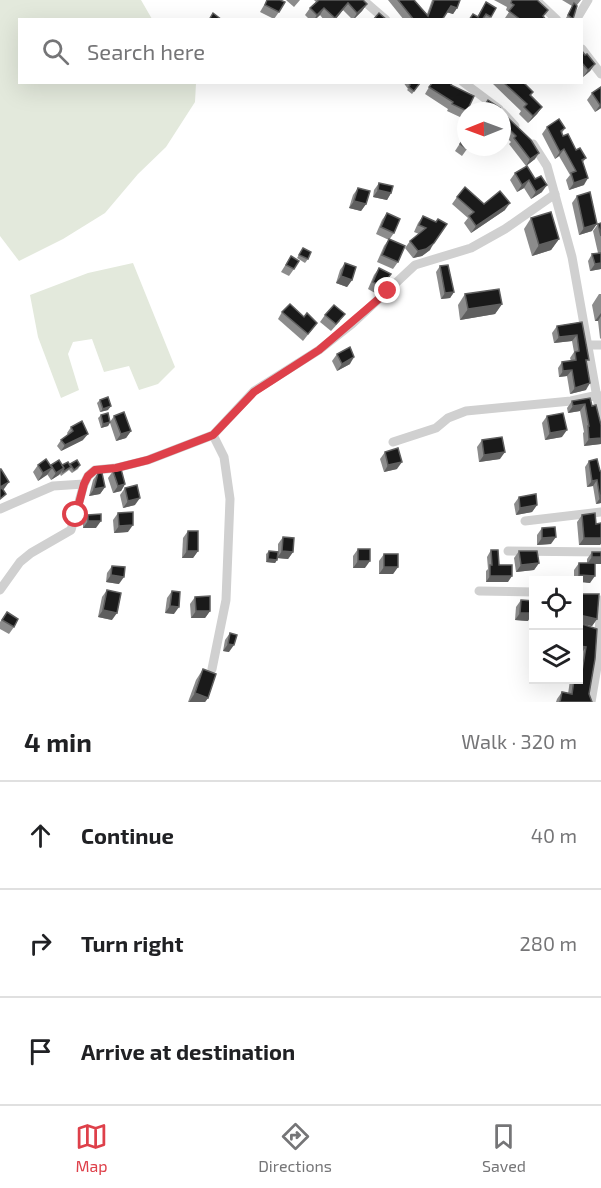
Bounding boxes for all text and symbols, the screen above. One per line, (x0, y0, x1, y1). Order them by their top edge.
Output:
search box (18, 18, 583, 84)
icon: search (39, 35, 72, 68)
text: Search here (87, 38, 205, 64)
north arrow (457, 102, 511, 156)
route end (374, 277, 400, 303)
route start (62, 501, 88, 527)
map controls (529, 576, 583, 684)
button: locate (529, 576, 583, 630)
button: layers (529, 630, 583, 684)
text: 4 min (24, 726, 92, 757)
text: Walk · 320 m (461, 729, 577, 753)
icon: ahead (24, 819, 57, 852)
text: Continue (81, 822, 174, 848)
text: 40 m (531, 823, 577, 847)
icon: right (24, 927, 57, 960)
text: Turn right (81, 930, 183, 956)
text: 280 m (520, 931, 577, 955)
icon: arrive (24, 1035, 57, 1068)
text: Arrive at destination (81, 1038, 295, 1064)
tab: Map (75, 1120, 108, 1175)
tab: Directions (258, 1120, 332, 1175)
tab: Saved (482, 1120, 526, 1175)

